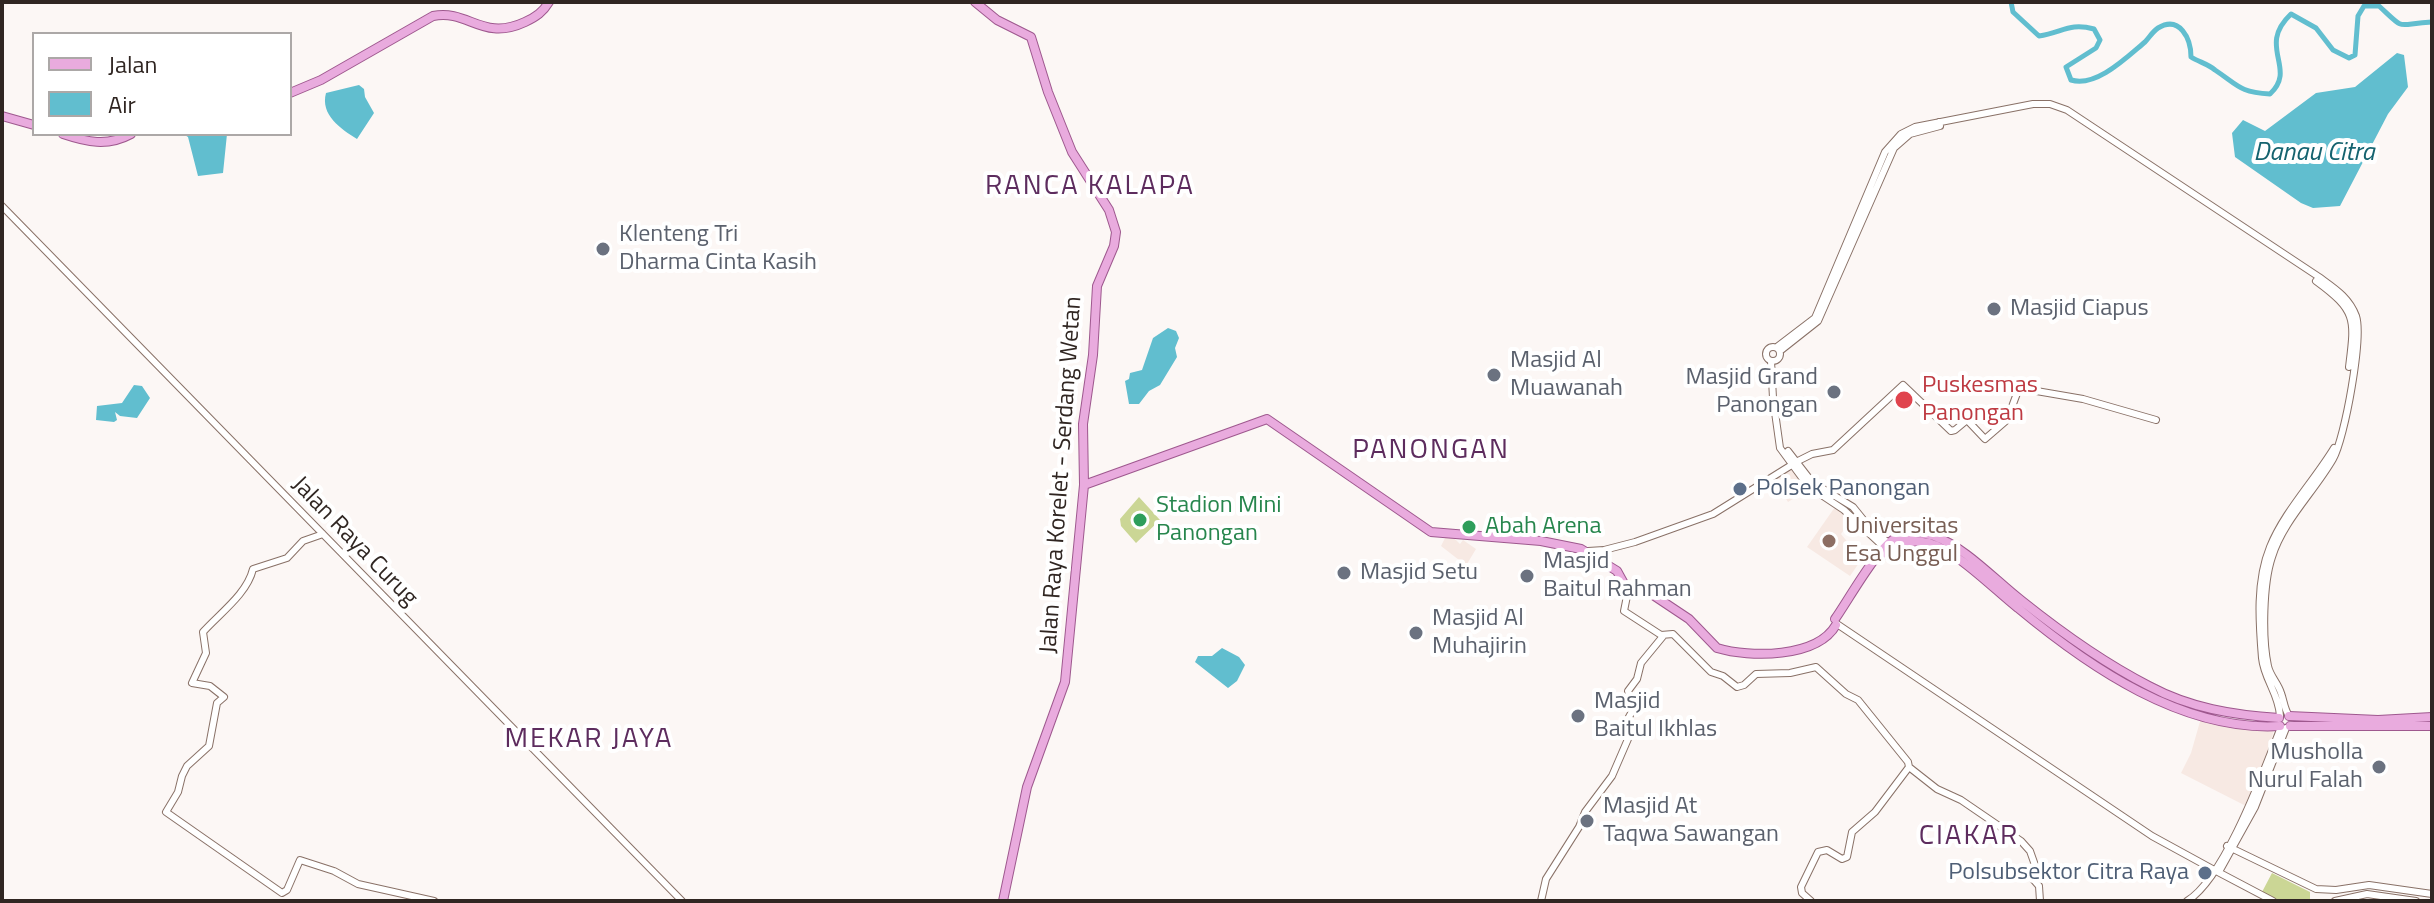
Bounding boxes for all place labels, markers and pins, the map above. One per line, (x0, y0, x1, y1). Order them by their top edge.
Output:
place label: Klenteng Tri Dharma Cinta Kasih (619, 221, 817, 277)
marker: Klenteng Tri Dharma Cinta Kasih (594, 240, 612, 258)
place label: Masjid Ciapus (2010, 295, 2149, 323)
marker: Masjid Ciapus (1985, 300, 2003, 318)
place label: Masjid Al Muawanah (1510, 347, 1623, 403)
place label: Masjid Grand Panongan (1685, 364, 1818, 420)
marker: Masjid Al Muawanah (1485, 366, 1503, 384)
place label: Puskesmas Panongan (1922, 372, 2038, 428)
marker: Masjid Grand Panongan (1825, 383, 1843, 401)
marker: Puskesmas Panongan (1893, 389, 1915, 411)
place label: Polsek Panongan (1756, 475, 1930, 503)
marker: Polsek Panongan (1731, 480, 1749, 498)
place label: Stadion Mini Panongan (1156, 492, 1282, 548)
marker: Stadion Mini Panongan (1131, 511, 1149, 529)
place label: Abah Arena (1485, 513, 1602, 541)
place label: Universitas Esa Unggul (1845, 513, 1958, 569)
marker: Abah Arena (1460, 518, 1478, 536)
marker: Universitas Esa Unggul (1820, 532, 1838, 550)
place label: Masjid Baitul Rahman (1543, 548, 1692, 604)
place label: Masjid Setu (1360, 559, 1478, 587)
marker: Masjid Setu (1335, 564, 1353, 582)
marker: Masjid Baitul Rahman (1518, 567, 1536, 585)
place label: Masjid Al Muhajirin (1432, 605, 1527, 661)
marker: Masjid Al Muhajirin (1407, 624, 1425, 642)
place label: Masjid Baitul Ikhlas (1594, 688, 1717, 744)
marker: Masjid Baitul Ikhlas (1569, 707, 1587, 725)
place label: Musholla Nurul Falah (2248, 739, 2363, 795)
marker: Musholla Nurul Falah (2370, 758, 2388, 776)
place label: Masjid At Taqwa Sawangan (1603, 793, 1779, 849)
marker: Masjid At Taqwa Sawangan (1578, 812, 1596, 830)
place label: Polsubsektor Citra Raya (1948, 859, 2189, 887)
marker: Polsubsektor Citra Raya (2196, 864, 2214, 882)

